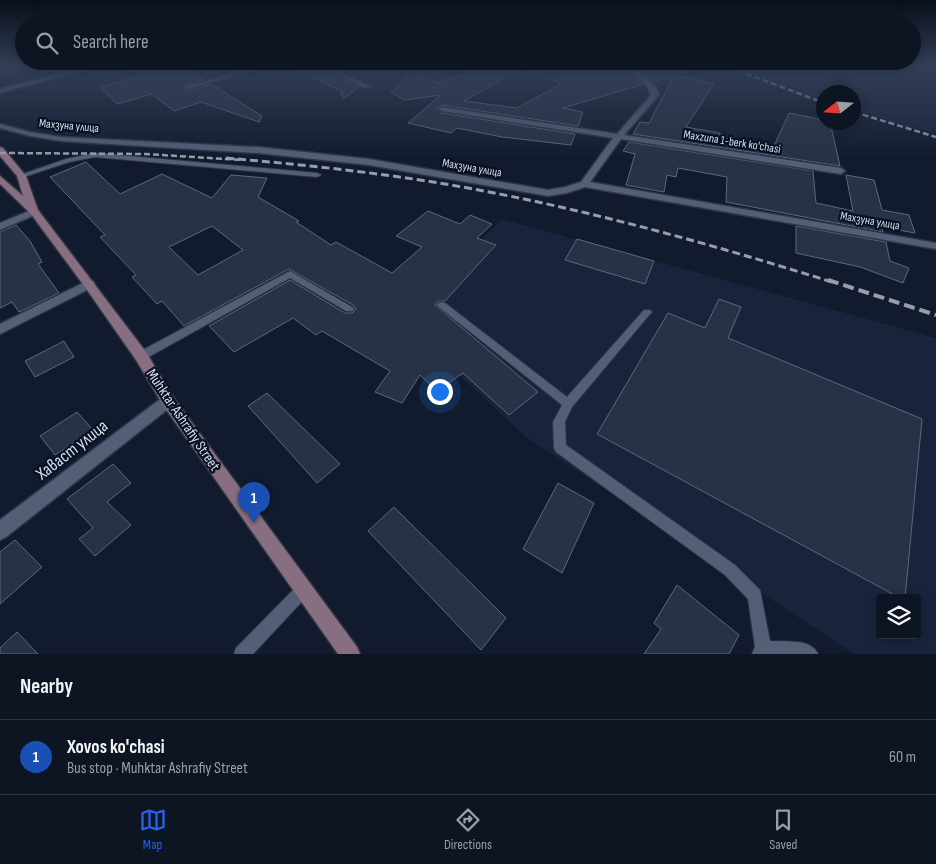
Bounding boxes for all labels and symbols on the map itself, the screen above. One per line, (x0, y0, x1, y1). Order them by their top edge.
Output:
north arrow (816, 85, 861, 130)
street label: Махзуна улица (38, 116, 100, 136)
street label: Maxzuna 1-berk ko'chasi (682, 127, 782, 157)
street label: Махзуна улица (441, 155, 503, 181)
street label: Махзуна улица (839, 208, 901, 234)
street label: Muhktar Ashrafiy Street (142, 365, 224, 475)
your location (427, 379, 453, 405)
street label: Хаваст улица (31, 415, 112, 485)
pin: 1 (238, 482, 270, 523)

